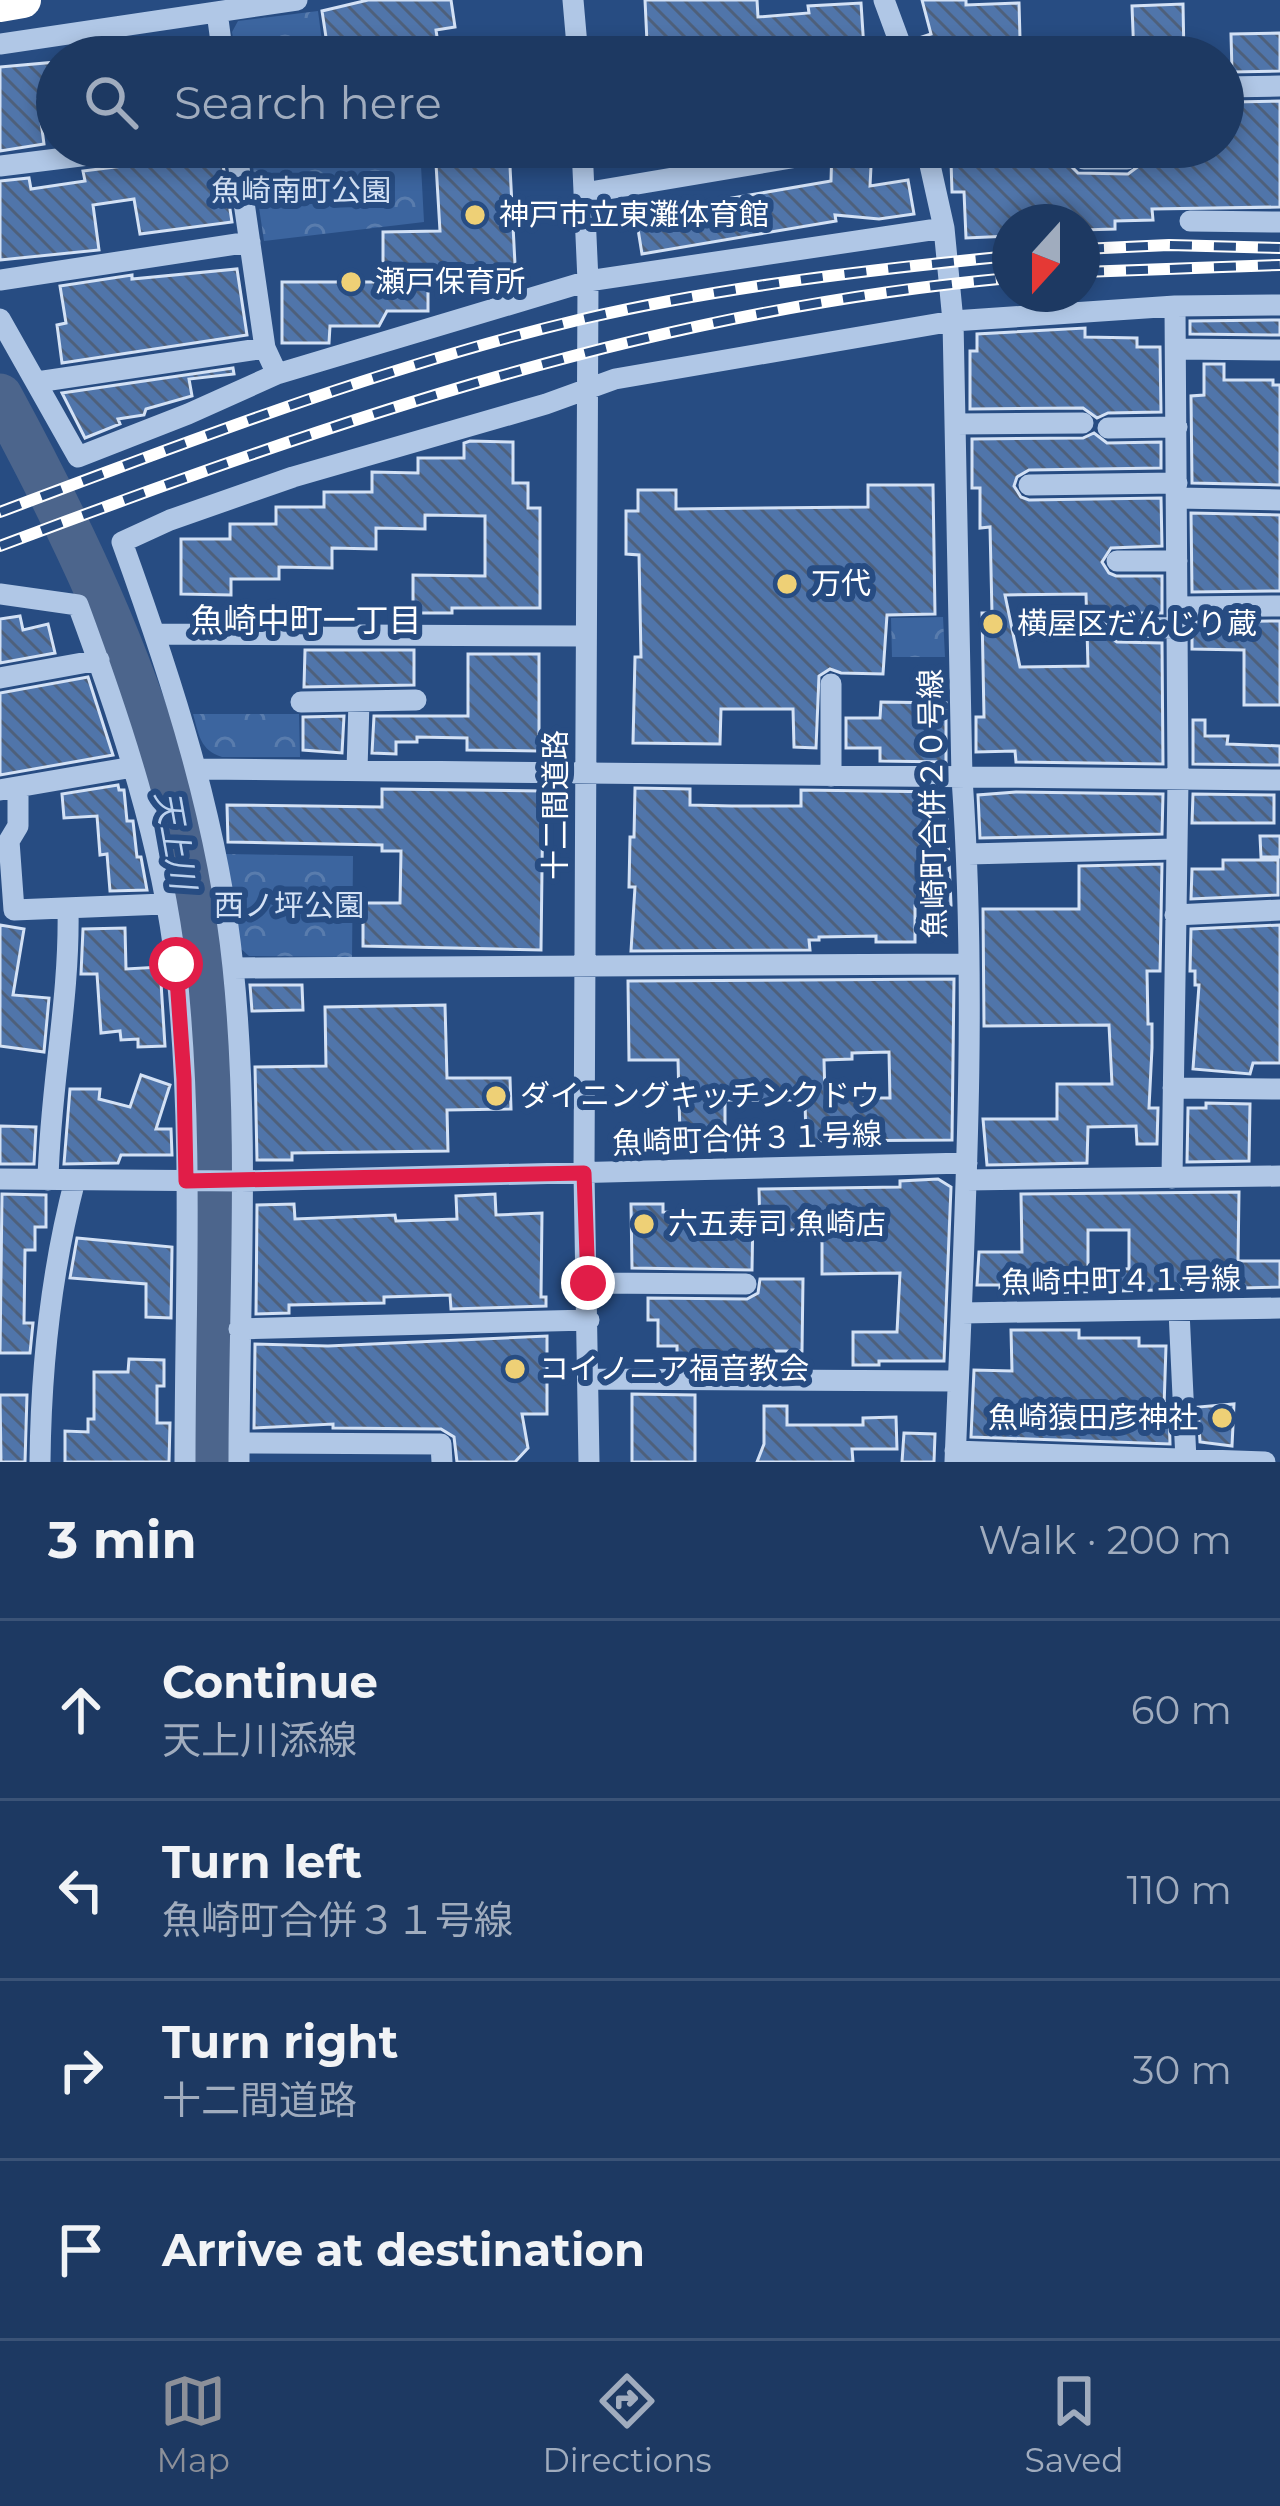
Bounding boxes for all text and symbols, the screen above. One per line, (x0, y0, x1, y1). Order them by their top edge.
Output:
search box (36, 36, 1244, 168)
icon: search (78, 69, 144, 135)
text: Search here (174, 75, 442, 130)
park label: 魚崎南町公園 (211, 172, 391, 209)
place label: 神戸市立東灘体育館 (499, 196, 769, 233)
marker: 神戸市立東灘体育館 (462, 202, 488, 228)
north arrow (992, 204, 1100, 312)
place label: 瀬戸保育所 (375, 263, 525, 300)
marker: 瀬戸保育所 (338, 269, 364, 295)
place label: 万代 (811, 565, 871, 602)
marker: 万代 (774, 571, 800, 597)
district label: 魚崎中町一丁目 (191, 600, 422, 640)
place label: 横屋区だんじり蔵 (1017, 605, 1257, 642)
marker: 横屋区だんじり蔵 (980, 611, 1006, 637)
street label: 魚崎町合併２０号線 (912, 669, 953, 939)
street label: 十二間道路 (537, 730, 574, 880)
water label: 天上川 (148, 788, 205, 895)
park label: 西ノ坪公園 (214, 887, 364, 924)
route start (149, 937, 203, 991)
place label: ダイニングキッチンクドウ (520, 1077, 880, 1114)
marker: ダイニングキッチンクドウ (483, 1083, 509, 1109)
street label: 魚崎町合併３１号線 (611, 1115, 883, 1162)
place label: 六五寿司 魚崎店 (668, 1205, 886, 1242)
marker: 六五寿司 魚崎店 (631, 1211, 657, 1237)
route end (561, 1256, 615, 1310)
street label: 魚崎中町４１号線 (1001, 1260, 1241, 1301)
place label: コイノニア福音教会 (539, 1350, 809, 1387)
marker: コイノニア福音教会 (502, 1356, 528, 1382)
place label: 魚崎猿田彦神社 (988, 1399, 1198, 1436)
marker: 魚崎猿田彦神社 (1209, 1405, 1235, 1431)
text: 3 min (48, 1509, 197, 1571)
text: Walk · 200 m (978, 1516, 1232, 1564)
text: Continue (162, 1654, 378, 1709)
icon: ahead (48, 1677, 114, 1743)
text: 60 m (1131, 1686, 1232, 1734)
text: 天上川添線 (162, 1716, 357, 1764)
text: Turn left (162, 1834, 362, 1889)
icon: left (48, 1857, 114, 1923)
text: 110 m (1126, 1866, 1232, 1914)
text: 魚崎町合併３１号線 (162, 1896, 513, 1944)
text: Turn right (162, 2014, 398, 2069)
icon: right (48, 2037, 114, 2103)
text: 30 m (1133, 2046, 1232, 2094)
text: 十二間道路 (162, 2076, 357, 2124)
icon: arrive (48, 2217, 114, 2283)
text: Arrive at destination (162, 2222, 645, 2277)
tab: Map (156, 2368, 230, 2480)
tab: Directions (543, 2368, 712, 2480)
tab: Saved (1024, 2368, 1124, 2480)

